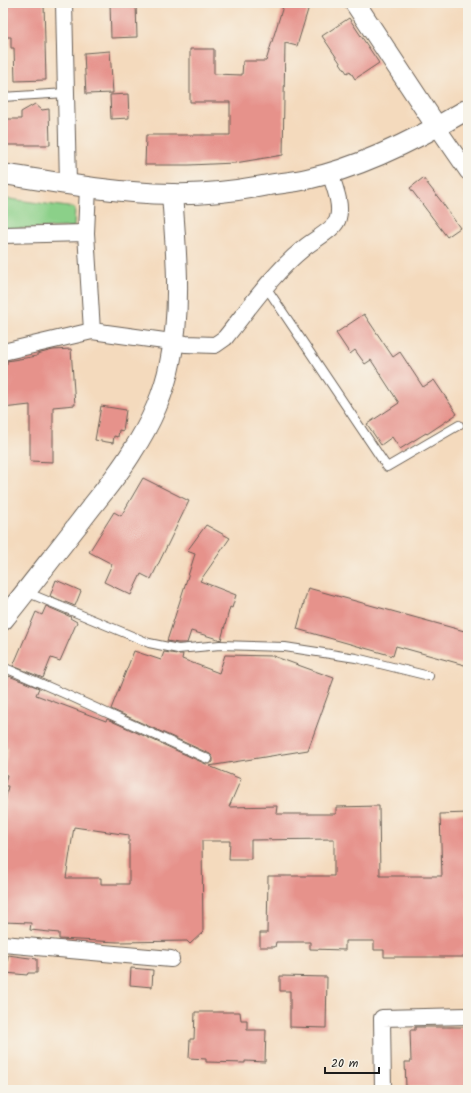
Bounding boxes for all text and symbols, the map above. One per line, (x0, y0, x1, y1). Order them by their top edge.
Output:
scale bar (325, 1049, 379, 1075)
text: 20 m (331, 1054, 359, 1073)

